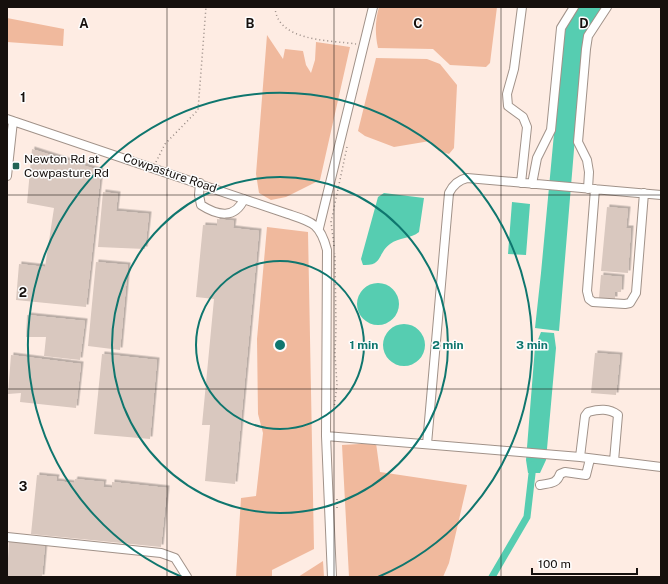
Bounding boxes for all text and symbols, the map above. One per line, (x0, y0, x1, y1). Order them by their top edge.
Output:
text: A (79, 16, 89, 31)
text: B (246, 16, 255, 31)
text: C (413, 16, 423, 31)
text: D (579, 16, 589, 31)
text: 1 (20, 90, 26, 105)
street label: Cowpasture Road (121, 150, 219, 196)
place label: Newton Rd at Cowpasture Rd (24, 152, 109, 180)
marker: Newton Rd at Cowpasture Rd (11, 161, 21, 171)
text: 2 (19, 285, 27, 300)
centre of rings (273, 338, 287, 352)
text: 1 min (350, 338, 378, 352)
text: 2 min (432, 338, 464, 352)
text: 3 min (516, 338, 548, 352)
text: 3 (19, 479, 28, 494)
scale bar (532, 550, 637, 576)
text: 100 m (538, 557, 571, 571)

